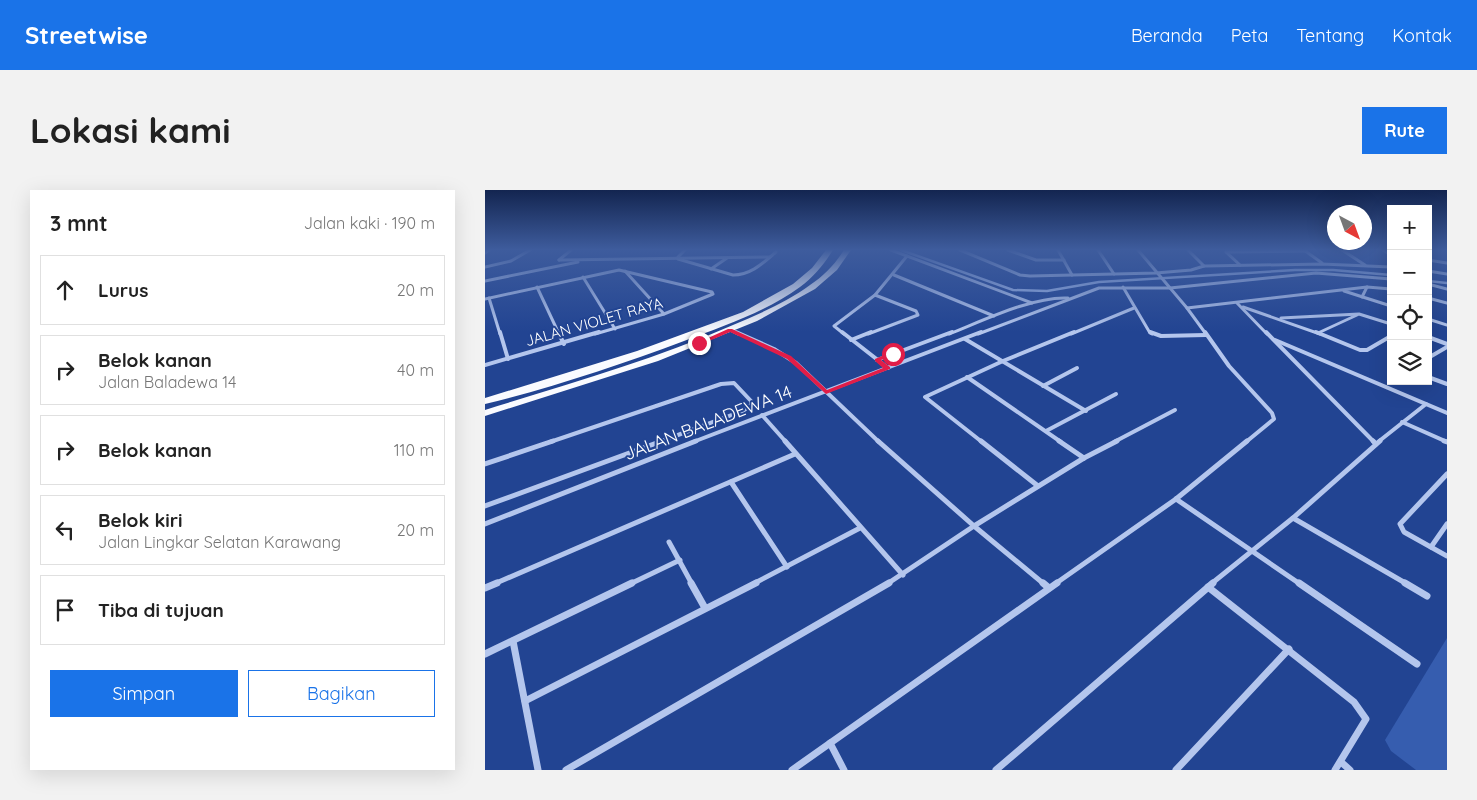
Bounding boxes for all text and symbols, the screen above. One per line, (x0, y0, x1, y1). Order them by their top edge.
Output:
text: Streetwise (25, 20, 148, 50)
text: Beranda (1131, 24, 1203, 47)
text: Peta (1231, 24, 1268, 47)
text: Tentang (1296, 24, 1364, 47)
text: Kontak (1392, 24, 1452, 47)
button: Rute (1362, 107, 1447, 154)
text: Lokasi kami (30, 108, 230, 152)
north arrow (1327, 205, 1372, 250)
map controls (1387, 205, 1432, 385)
button: + (1387, 205, 1432, 250)
text: 3 mnt (50, 210, 108, 236)
text: Jalan kaki · 190 m (304, 213, 435, 233)
button: − (1387, 250, 1432, 295)
icon: ahead (51, 276, 79, 304)
text: Lurus (98, 278, 148, 302)
text: 20 m (397, 280, 434, 300)
street label: JALAN VIOLET RAYA (523, 293, 665, 350)
button: locate (1387, 295, 1432, 340)
route end (688, 332, 711, 355)
button: layers (1387, 340, 1432, 385)
route start (882, 343, 905, 366)
text: Belok kanan (98, 348, 212, 372)
icon: right (51, 356, 79, 384)
text: 40 m (397, 360, 434, 380)
text: Jalan Baladewa 14 (98, 372, 236, 392)
street label: JALAN BALADEWA 14 (621, 380, 795, 465)
icon: right (51, 436, 79, 464)
text: Belok kanan (98, 438, 212, 462)
text: 110 m (394, 440, 434, 460)
text: Belok kiri (98, 508, 183, 532)
icon: left (51, 516, 79, 544)
text: 20 m (397, 520, 434, 540)
text: Jalan Lingkar Selatan Karawang (98, 532, 341, 552)
icon: arrive (51, 596, 79, 624)
text: Tiba di tujuan (98, 598, 224, 622)
button: Simpan (50, 670, 238, 717)
button: Bagikan (248, 670, 435, 717)

